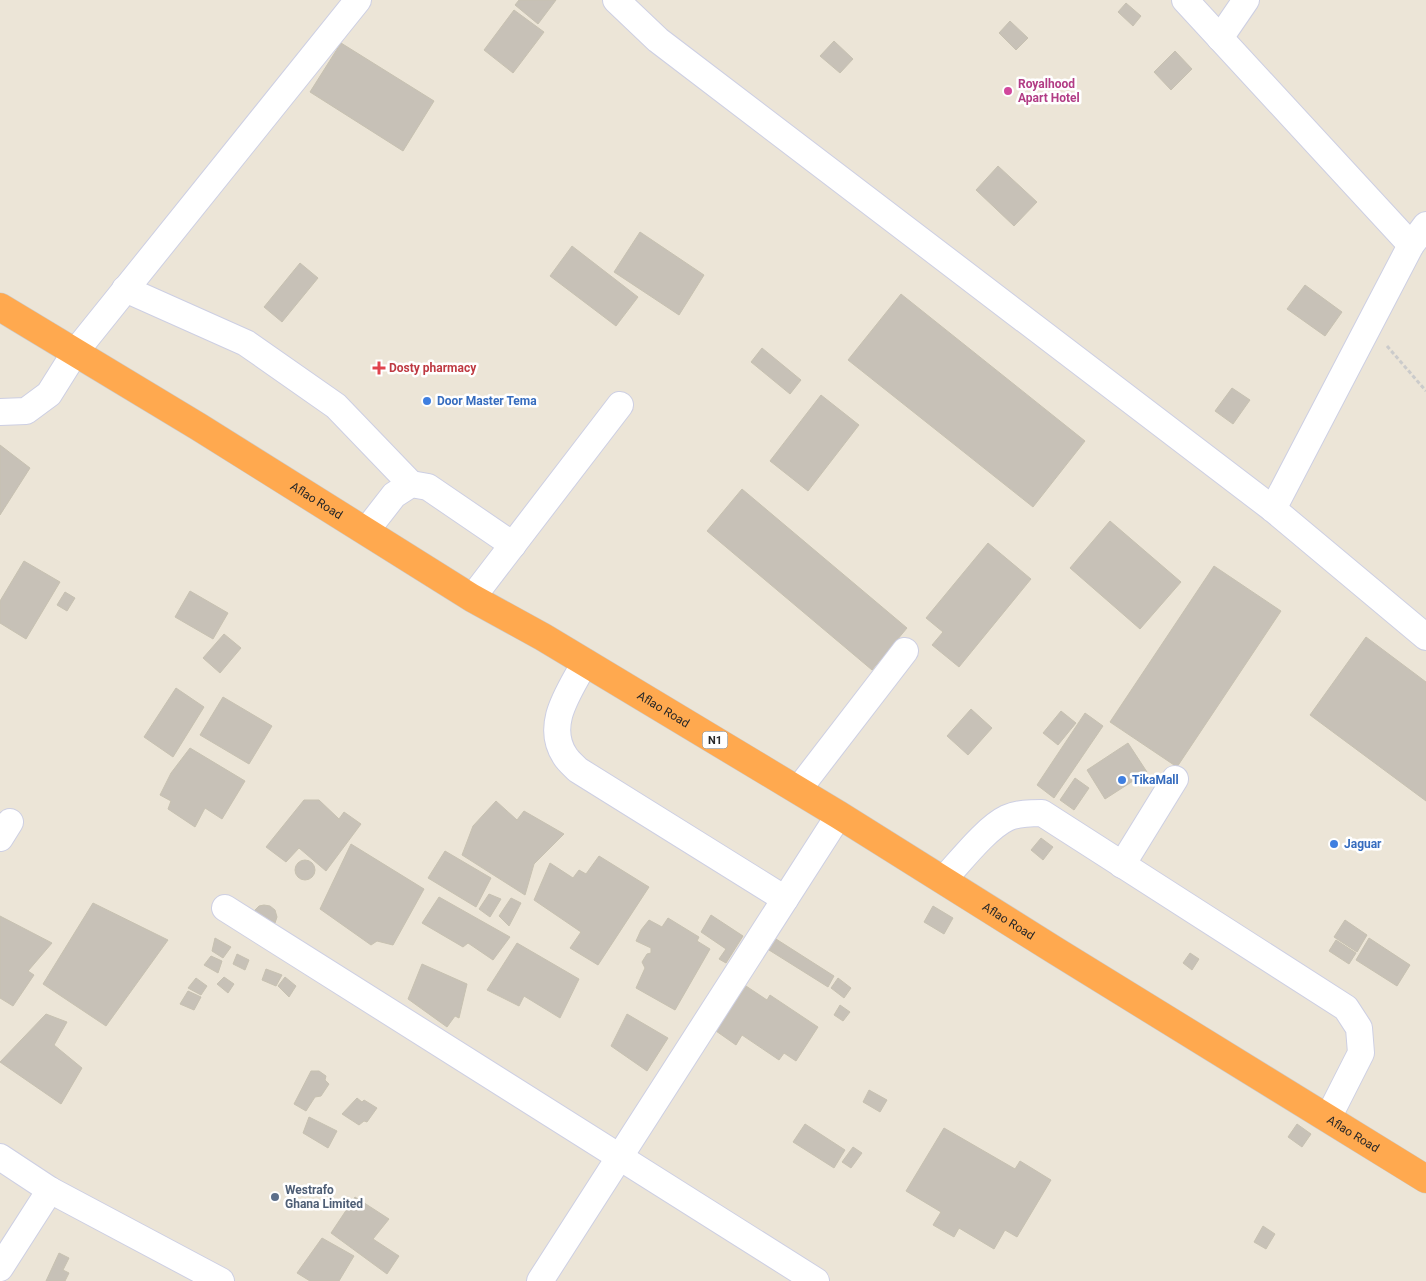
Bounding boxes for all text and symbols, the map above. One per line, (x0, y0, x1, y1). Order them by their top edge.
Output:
place label: Royalhood Apart Hotel (1018, 77, 1080, 105)
marker: Royalhood Apart Hotel (1002, 85, 1014, 97)
place label: Dosty pharmacy (389, 361, 477, 375)
marker: Dosty pharmacy (373, 362, 385, 374)
place label: Door Master Tema (437, 394, 537, 408)
marker: Door Master Tema (421, 395, 433, 407)
street label: Aflao Road (288, 479, 345, 522)
street label: Aflao Road (635, 688, 692, 730)
road number: N1 (702, 732, 728, 748)
place label: TikaMall (1132, 773, 1179, 787)
marker: TikaMall (1116, 774, 1128, 786)
place label: Jaguar (1344, 837, 1382, 851)
marker: Jaguar (1328, 838, 1340, 850)
street label: Aflao Road (980, 900, 1037, 943)
street label: Aflao Road (1324, 1113, 1382, 1155)
place label: Westrafo Ghana Limited (285, 1183, 363, 1211)
marker: Westrafo Ghana Limited (269, 1191, 281, 1203)

